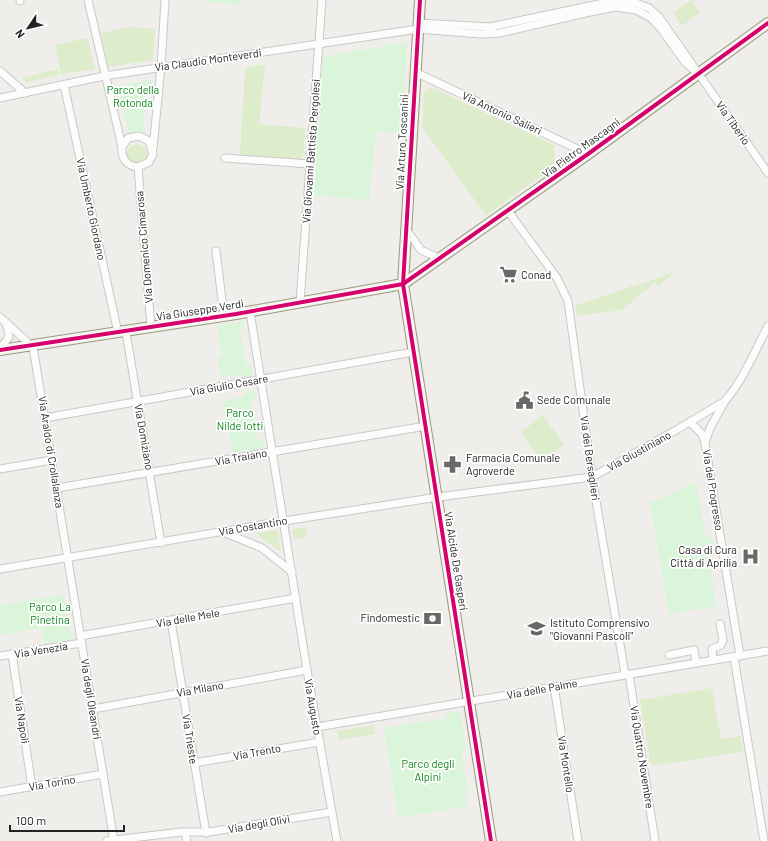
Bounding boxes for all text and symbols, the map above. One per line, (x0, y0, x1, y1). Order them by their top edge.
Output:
north arrow (8, 8, 48, 48)
text: N (12, 27, 27, 41)
street label: Via Claudio Monteverdi (154, 46, 262, 73)
street label: Via Giovanni Battista Pergolesi (299, 78, 322, 224)
park label: Parco della Rotonda (107, 83, 159, 109)
street label: Via Antonio Salieri (460, 88, 544, 137)
street label: Via Arturo Toscanini (393, 94, 411, 190)
street label: Via Tiberio (714, 98, 753, 147)
street label: Via Pietro Mascagni (539, 115, 622, 180)
street label: Via Umberto Giordano (74, 157, 109, 261)
street label: Via Domenico Cimarosa (132, 190, 155, 304)
supermarket icon: Conad (498, 265, 518, 285)
place label: Conad (521, 268, 551, 281)
street label: Via Giuseppe Verdi (155, 296, 245, 323)
street label: Via Giulio Cesare (189, 371, 269, 398)
public building icon: Sede Comunale (514, 390, 534, 410)
place label: Sede Comunale (537, 393, 611, 406)
street label: Via Araldo di Crollalanza (36, 395, 67, 509)
street label: Via Domiziano (132, 403, 157, 471)
park label: Parco Nilde Iotti (217, 406, 263, 432)
street label: Via dei Bersaglieri (578, 415, 603, 501)
street label: Via Giustiniano (605, 428, 673, 473)
street label: Via Traiano (214, 446, 268, 467)
street label: Via del Progresso (701, 448, 726, 532)
place label: Farmacia Comunale Agroverde (466, 451, 560, 477)
pharmacy icon: Farmacia Comunale Agroverde (443, 454, 463, 474)
street label: Via Alcide De Gasperi (442, 511, 471, 612)
street label: Via Costantino (218, 513, 288, 538)
place label: Casa di Cura Città di Aprilia (670, 543, 737, 569)
hospital icon: Casa di Cura Città di Aprilia (740, 546, 760, 566)
park label: Parco La Pinetina (29, 600, 71, 626)
street label: Via delle Mele (155, 606, 221, 629)
bank icon: Findomestic (423, 608, 443, 628)
place label: Findomestic (361, 611, 420, 624)
place label: Istituto Comprensivo "Giovanni Pascoli" (550, 616, 650, 642)
school or university icon: Istituto Comprensivo "Giovanni Pascoli" (527, 619, 547, 639)
street label: Via Venezia (13, 639, 69, 660)
street label: Via degli Oleandri (79, 657, 104, 741)
street label: Via delle Palme (506, 676, 578, 701)
street label: Via Milano (175, 678, 225, 699)
street label: Via Augusto (302, 678, 325, 736)
street label: Via Napoli (12, 695, 33, 745)
street label: Via Quattro Novembre (628, 704, 657, 809)
street label: Via Trieste (180, 713, 201, 765)
street label: Via Montello (556, 734, 577, 793)
street label: Via Trento (232, 741, 282, 762)
park label: Parco degli Alpini (401, 757, 455, 783)
street label: Via Torino (28, 772, 76, 793)
scale bar (10, 807, 124, 833)
street label: Via degli Olivi (227, 812, 291, 835)
text: 100 m (16, 813, 46, 827)

